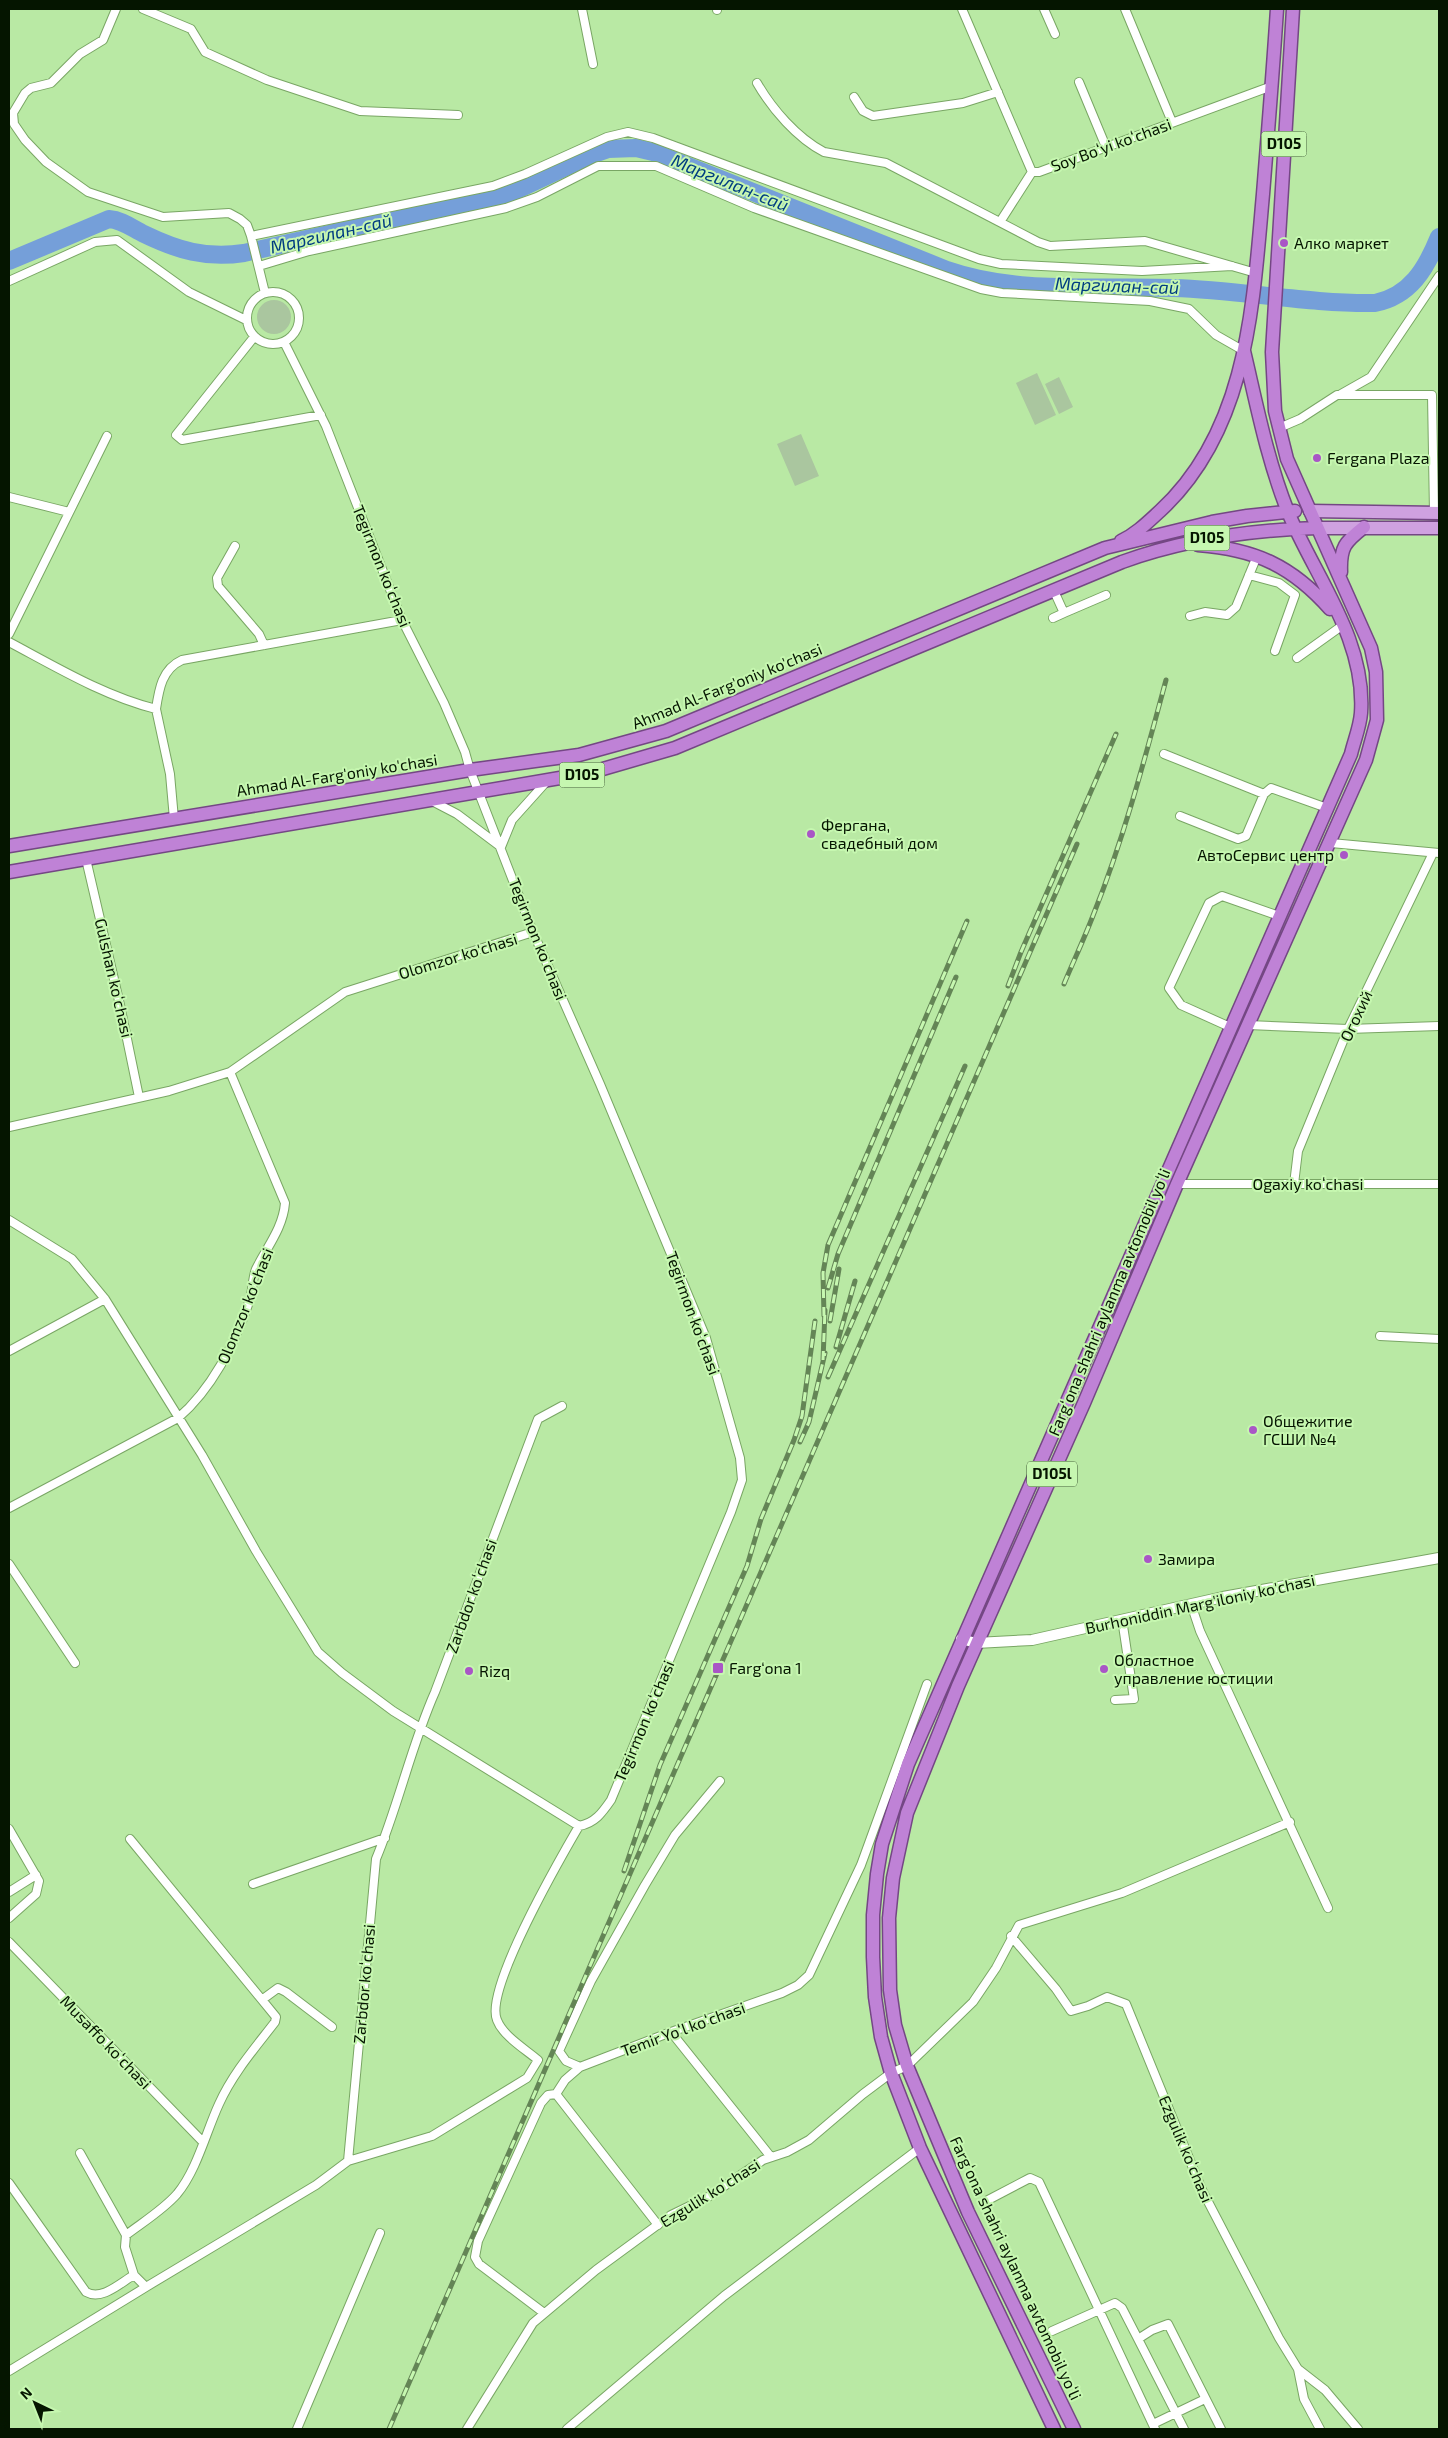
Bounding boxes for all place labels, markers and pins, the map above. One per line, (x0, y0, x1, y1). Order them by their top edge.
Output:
place label: Алко маркет (1294, 233, 1389, 252)
marker: Алко маркет (1278, 237, 1290, 249)
place label: Fergana Plaza (1327, 448, 1430, 467)
marker: Fergana Plaza (1311, 452, 1323, 464)
place label: Фергана, свадебный дом (821, 815, 938, 852)
marker: Фергана, свадебный дом (805, 828, 817, 840)
place label: АвтоСервис центр (1197, 845, 1334, 864)
marker: АвтоСервис центр (1338, 849, 1350, 861)
place label: Общежитие ГСШИ №4 (1263, 1411, 1353, 1448)
marker: Общежитие ГСШИ №4 (1247, 1424, 1259, 1436)
place label: Замира (1158, 1549, 1215, 1568)
marker: Замира (1142, 1553, 1154, 1565)
place label: Областное управление юстиции (1114, 1650, 1273, 1688)
place label: Farg‘ona 1 (729, 1658, 802, 1677)
place label: Rizq (479, 1661, 510, 1680)
marker: Farg‘ona 1 (711, 1661, 725, 1675)
marker: Областное управление юстиции (1098, 1663, 1110, 1675)
marker: Rizq (463, 1665, 475, 1677)

